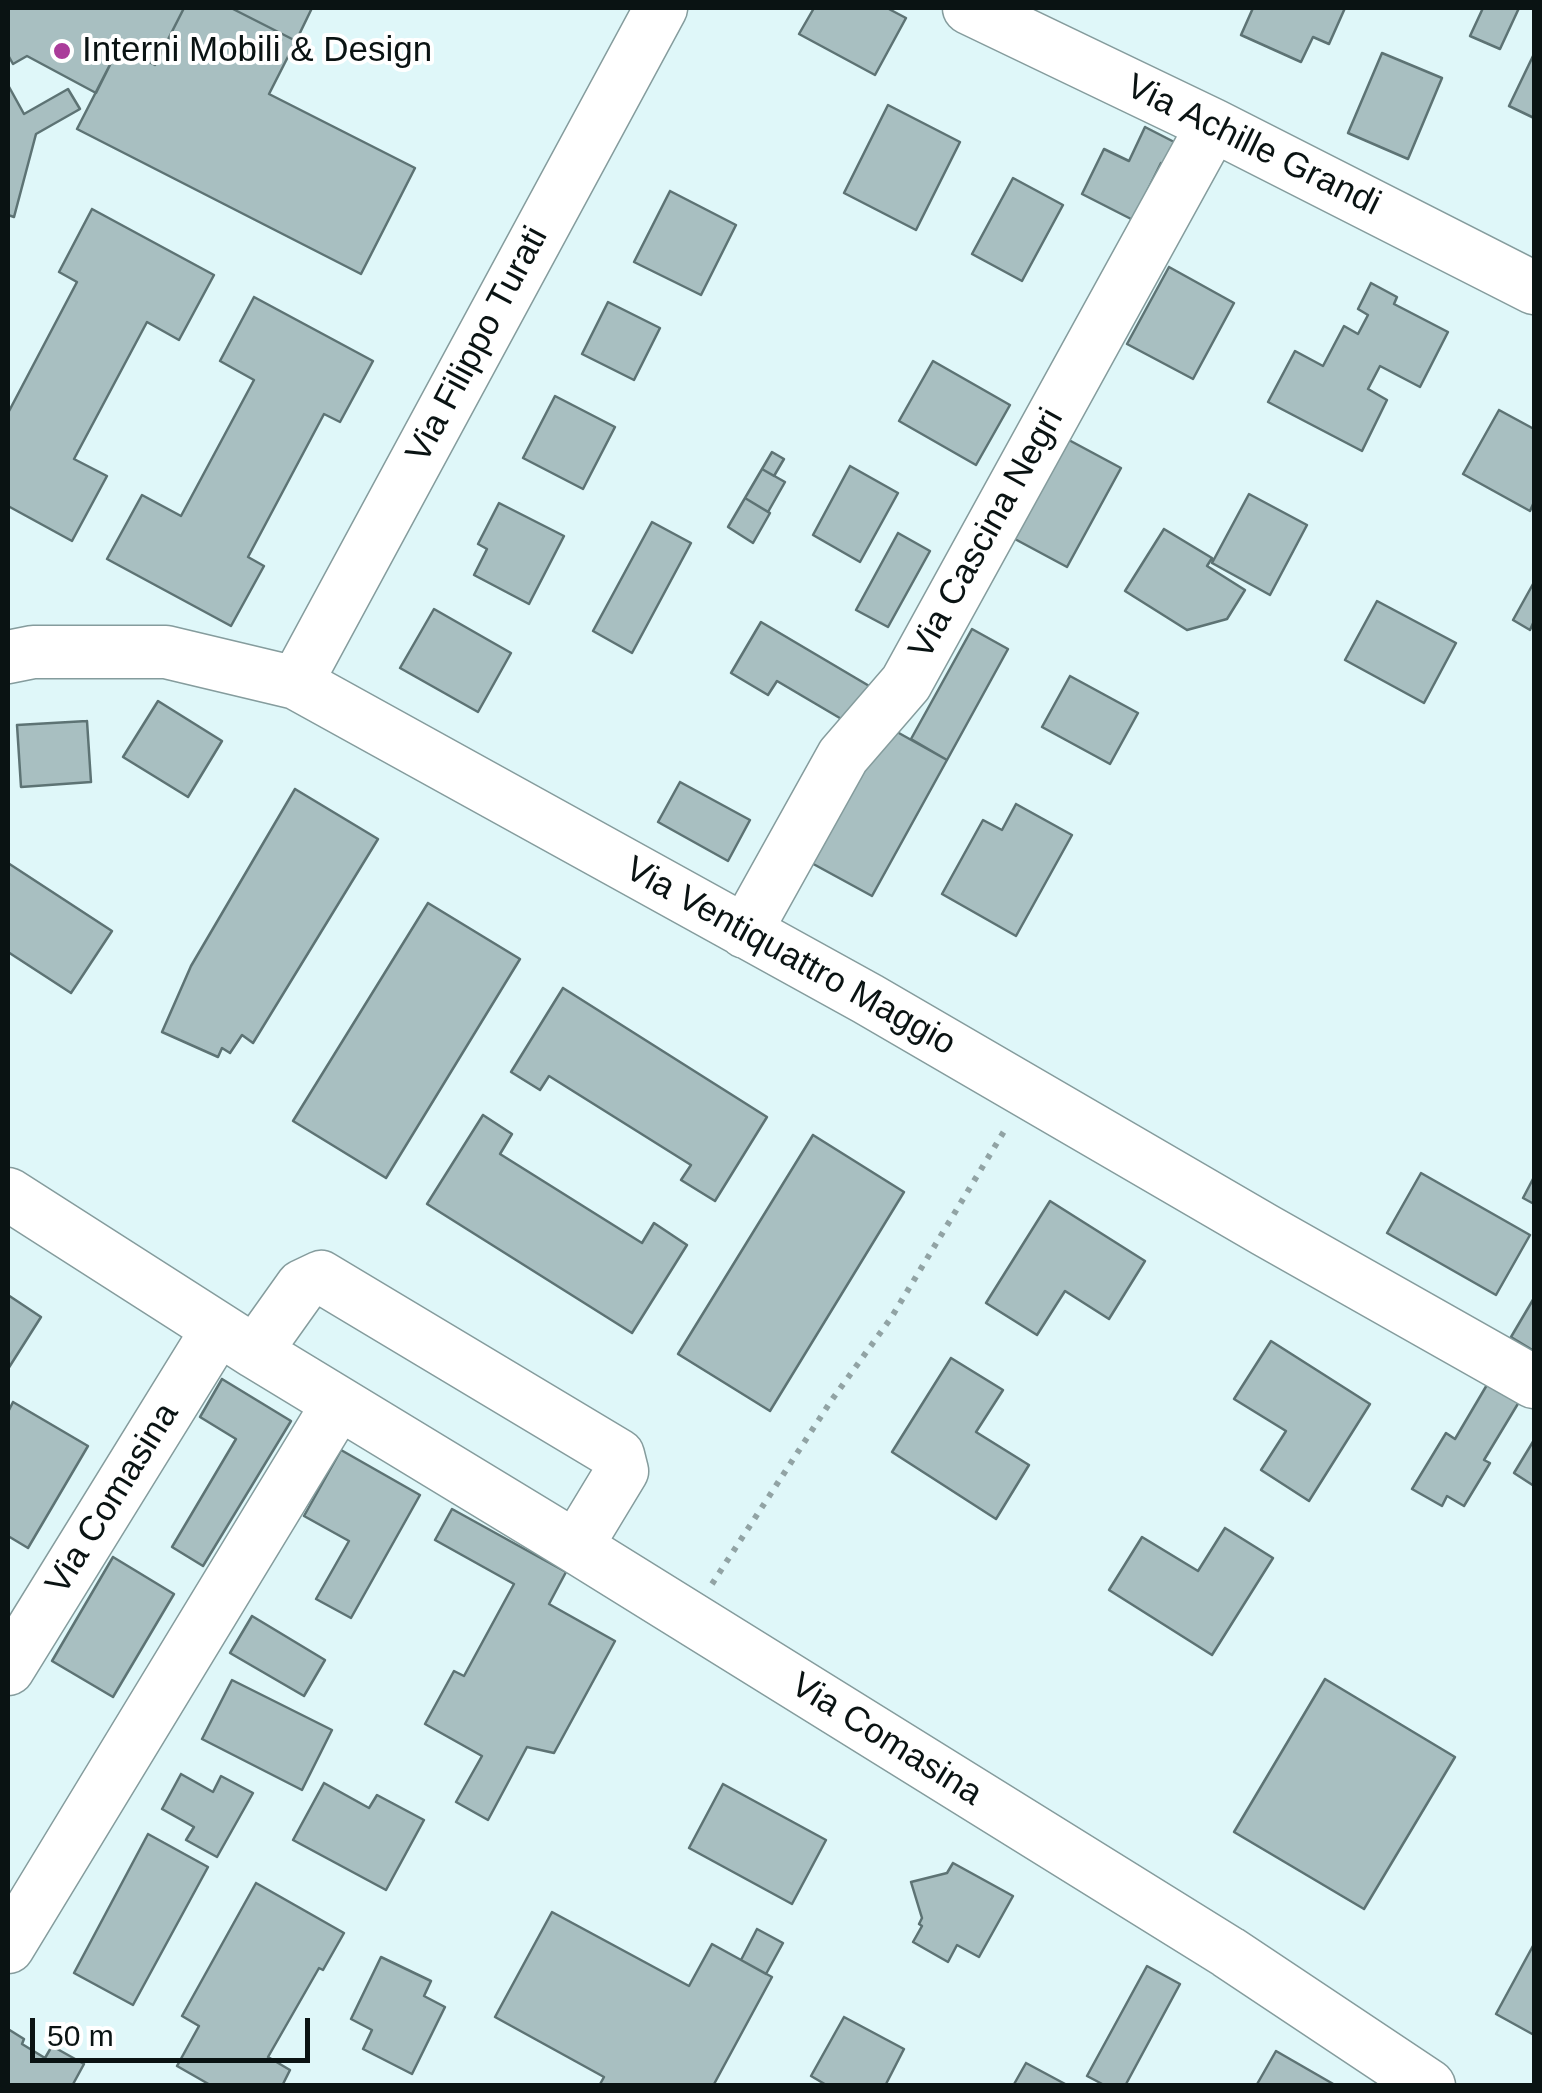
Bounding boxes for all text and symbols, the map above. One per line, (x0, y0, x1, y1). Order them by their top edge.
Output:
place label: Interni Mobili & Design (82, 30, 432, 72)
marker: Interni Mobili & Design (51, 40, 73, 62)
street label: Via Achille Grandi (1119, 66, 1387, 226)
street label: Via Filippo Turati (398, 220, 558, 470)
street label: Via Cascina Negri (901, 402, 1073, 666)
street label: Via Ventiquattro Maggio (618, 849, 962, 1065)
street label: Via Comasina (38, 1396, 188, 1602)
street label: Via Comasina (783, 1665, 989, 1815)
scale bar (35, 1998, 315, 2060)
text: 50 m (47, 2019, 114, 2052)

